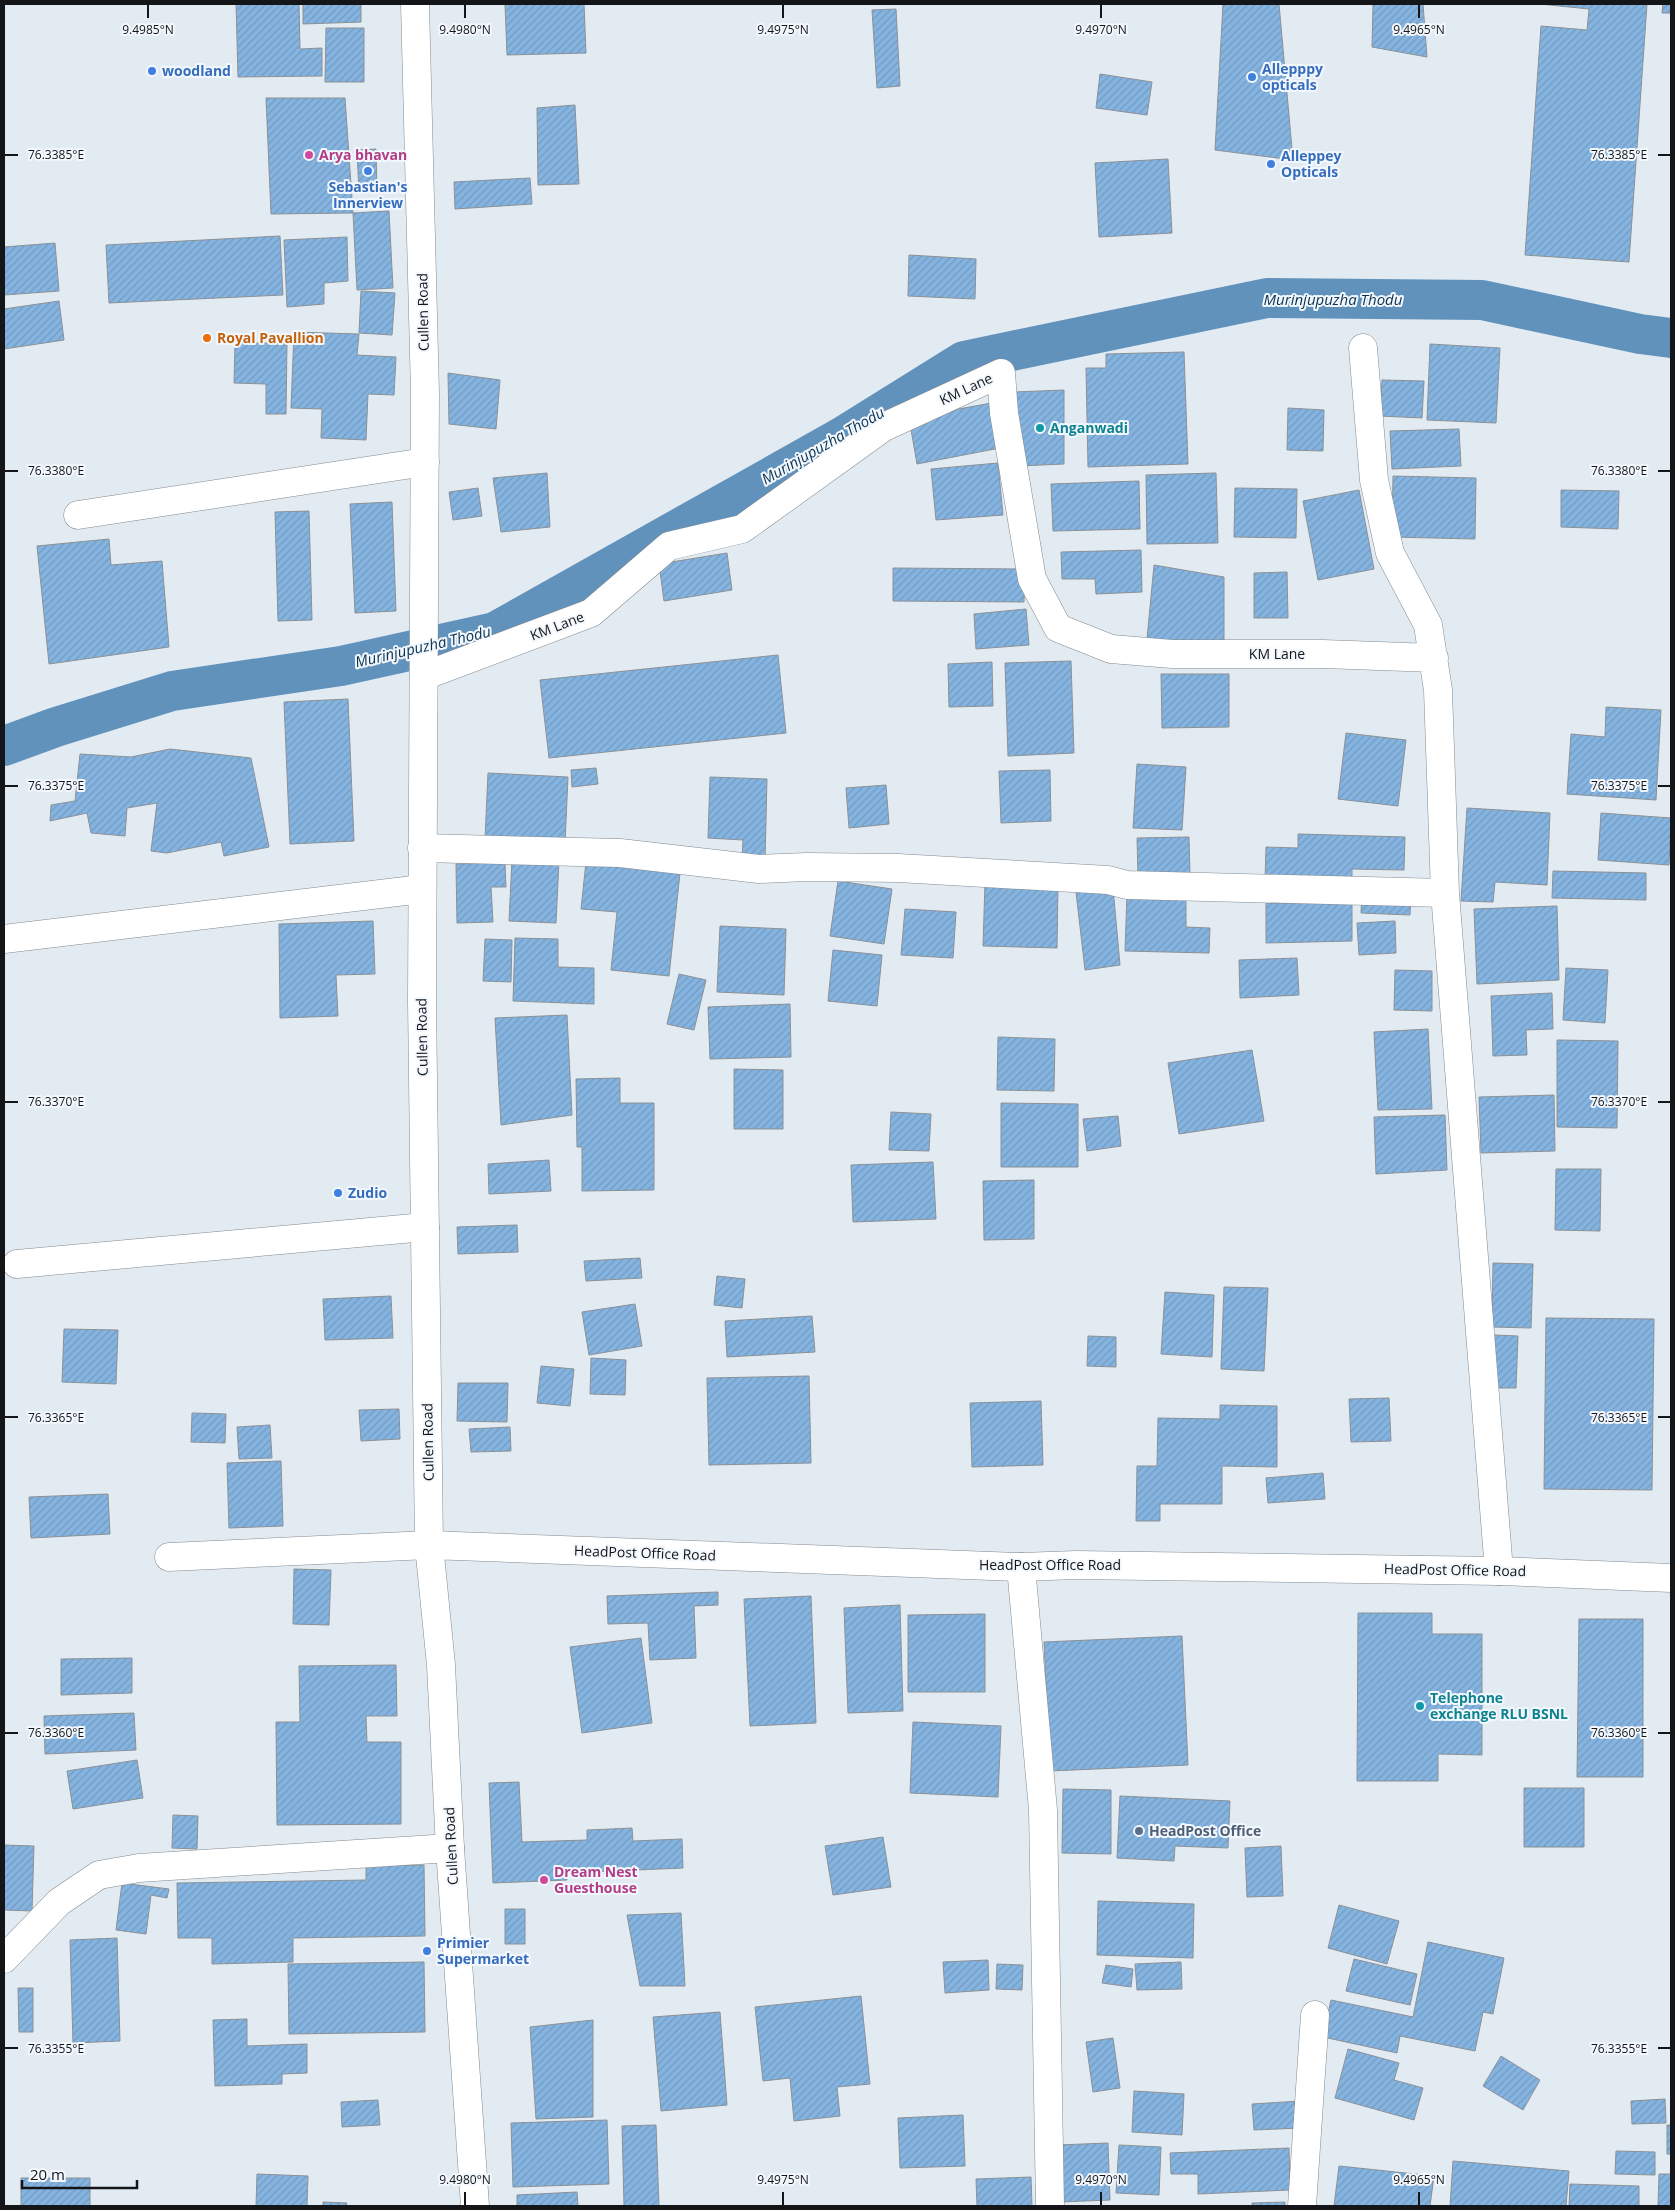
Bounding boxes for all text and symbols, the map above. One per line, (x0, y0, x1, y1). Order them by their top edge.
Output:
text: 9.4985°N (122, 21, 174, 38)
text: 9.4980°N (439, 21, 491, 38)
text: 9.4975°N (757, 21, 809, 38)
text: 9.4970°N (1075, 21, 1127, 38)
text: 9.4965°N (1393, 21, 1445, 38)
place label: Allepppy opticals (1262, 59, 1323, 94)
place label: woodland (162, 61, 231, 80)
marker: woodland (146, 65, 158, 77)
marker: Allepppy opticals (1246, 71, 1258, 83)
place label: Arya bhavan (319, 145, 407, 164)
text: 76.3385°E (28, 146, 84, 163)
place label: Alleppey Opticals (1281, 146, 1341, 181)
text: 76.3385°E (1591, 146, 1647, 163)
marker: Arya bhavan (303, 149, 315, 161)
marker: Alleppey Opticals (1265, 158, 1277, 170)
marker: Sebastian's Innerview (362, 165, 374, 177)
place label: Sebastian's Innerview (329, 177, 408, 212)
street label: Cullen Road (412, 273, 433, 351)
water label: Murinjupuzha Thodu (1264, 289, 1403, 309)
place label: Royal Pavallion (217, 328, 324, 347)
marker: Royal Pavallion (201, 332, 213, 344)
street label: KM Lane (936, 368, 995, 409)
water label: Murinjupuzha Thodu (757, 402, 888, 489)
place label: Anganwadi (1050, 418, 1128, 437)
marker: Anganwadi (1034, 422, 1046, 434)
text: 76.3380°E (28, 462, 84, 479)
text: 76.3380°E (1591, 462, 1647, 479)
street label: KM Lane (527, 607, 587, 644)
water label: Murinjupuzha Thodu (353, 621, 493, 671)
street label: KM Lane (1249, 644, 1305, 663)
text: 76.3375°E (28, 777, 84, 794)
text: 76.3375°E (1591, 777, 1647, 794)
street label: Cullen Road (411, 998, 432, 1076)
text: 76.3370°E (28, 1093, 84, 1110)
text: 76.3370°E (1591, 1093, 1647, 1110)
place label: Zudio (348, 1183, 387, 1202)
marker: Zudio (332, 1187, 344, 1199)
street label: Cullen Road (417, 1403, 438, 1481)
text: 76.3365°E (28, 1409, 84, 1426)
text: 76.3365°E (1591, 1409, 1647, 1426)
street label: HeadPost Office Road (574, 1541, 716, 1564)
street label: HeadPost Office Road (979, 1555, 1121, 1574)
street label: HeadPost Office Road (1384, 1559, 1526, 1580)
place label: Telephone exchange RLU BSNL (1430, 1688, 1568, 1723)
marker: Telephone exchange RLU BSNL (1414, 1700, 1426, 1712)
text: 76.3360°E (28, 1724, 84, 1741)
text: 76.3360°E (1591, 1724, 1647, 1741)
street label: Cullen Road (439, 1807, 462, 1885)
place label: HeadPost Office (1149, 1821, 1261, 1840)
marker: HeadPost Office (1133, 1825, 1145, 1837)
place label: Dream Nest Guesthouse (554, 1862, 638, 1897)
marker: Dream Nest Guesthouse (538, 1874, 550, 1886)
place label: Primier Supermarket (437, 1933, 529, 1968)
marker: Primier Supermarket (421, 1945, 433, 1957)
text: 76.3355°E (28, 2040, 84, 2057)
text: 76.3355°E (1591, 2040, 1647, 2057)
scale bar (22, 2158, 138, 2190)
text: 20 m (30, 2164, 65, 2184)
text: 9.4980°N (439, 2171, 491, 2188)
text: 9.4975°N (757, 2171, 809, 2188)
text: 9.4970°N (1075, 2171, 1127, 2188)
text: 9.4965°N (1393, 2171, 1445, 2188)

